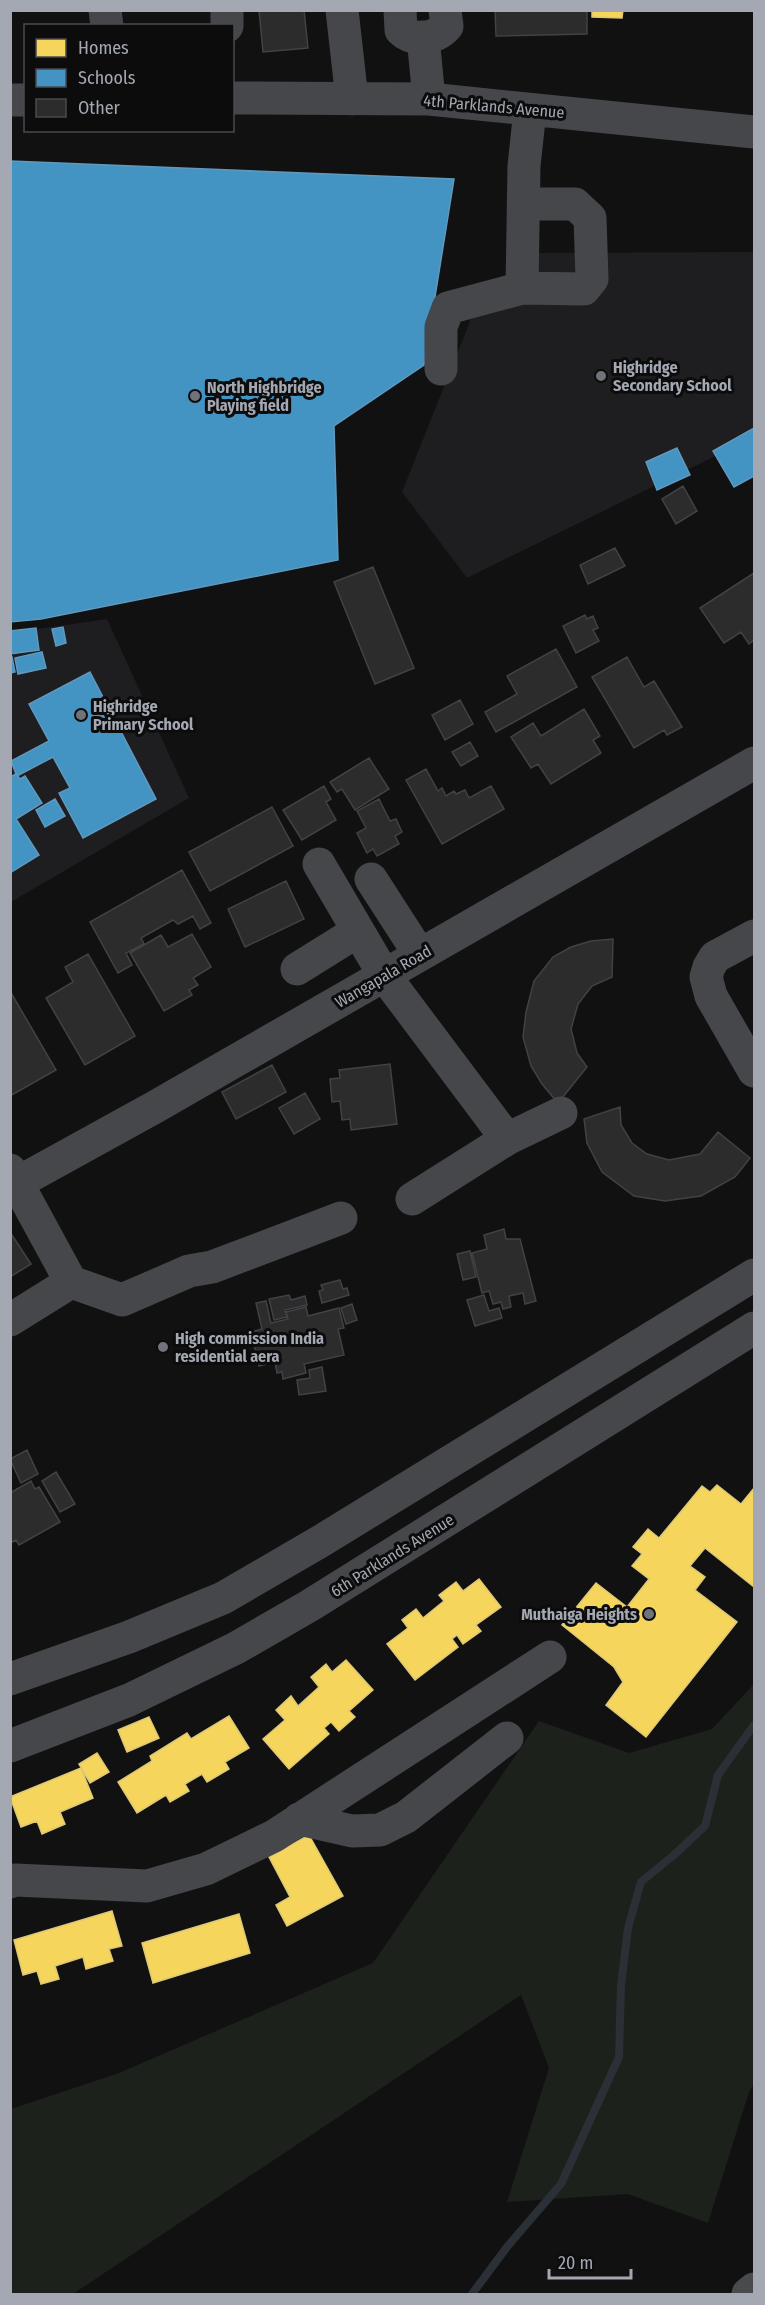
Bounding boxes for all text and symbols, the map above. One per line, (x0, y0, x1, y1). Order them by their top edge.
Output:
legend (24, 24, 234, 132)
text: Homes (78, 37, 129, 59)
text: Schools (78, 67, 136, 89)
street label: 4th Parklands Avenue (423, 91, 565, 122)
text: Other (78, 97, 121, 119)
place label: Highridge Secondary School (613, 358, 732, 395)
marker: Highridge Secondary School (594, 369, 608, 383)
place label: North Highbridge Playing field (207, 378, 322, 415)
marker: North Highbridge Playing field (188, 389, 202, 403)
place label: Highridge Primary School (93, 697, 194, 734)
marker: Highridge Primary School (74, 708, 88, 722)
street label: Wangapala Road (332, 941, 435, 1012)
place label: High commission India residential aera (175, 1329, 324, 1366)
marker: High commission India residential aera (156, 1340, 170, 1354)
street label: 6th Parklands Avenue (327, 1510, 457, 1601)
place label: Muthaiga Heights (521, 1605, 637, 1624)
marker: Muthaiga Heights (642, 1607, 656, 1621)
scale bar (549, 2242, 632, 2280)
text: 20 m (558, 2252, 593, 2274)

